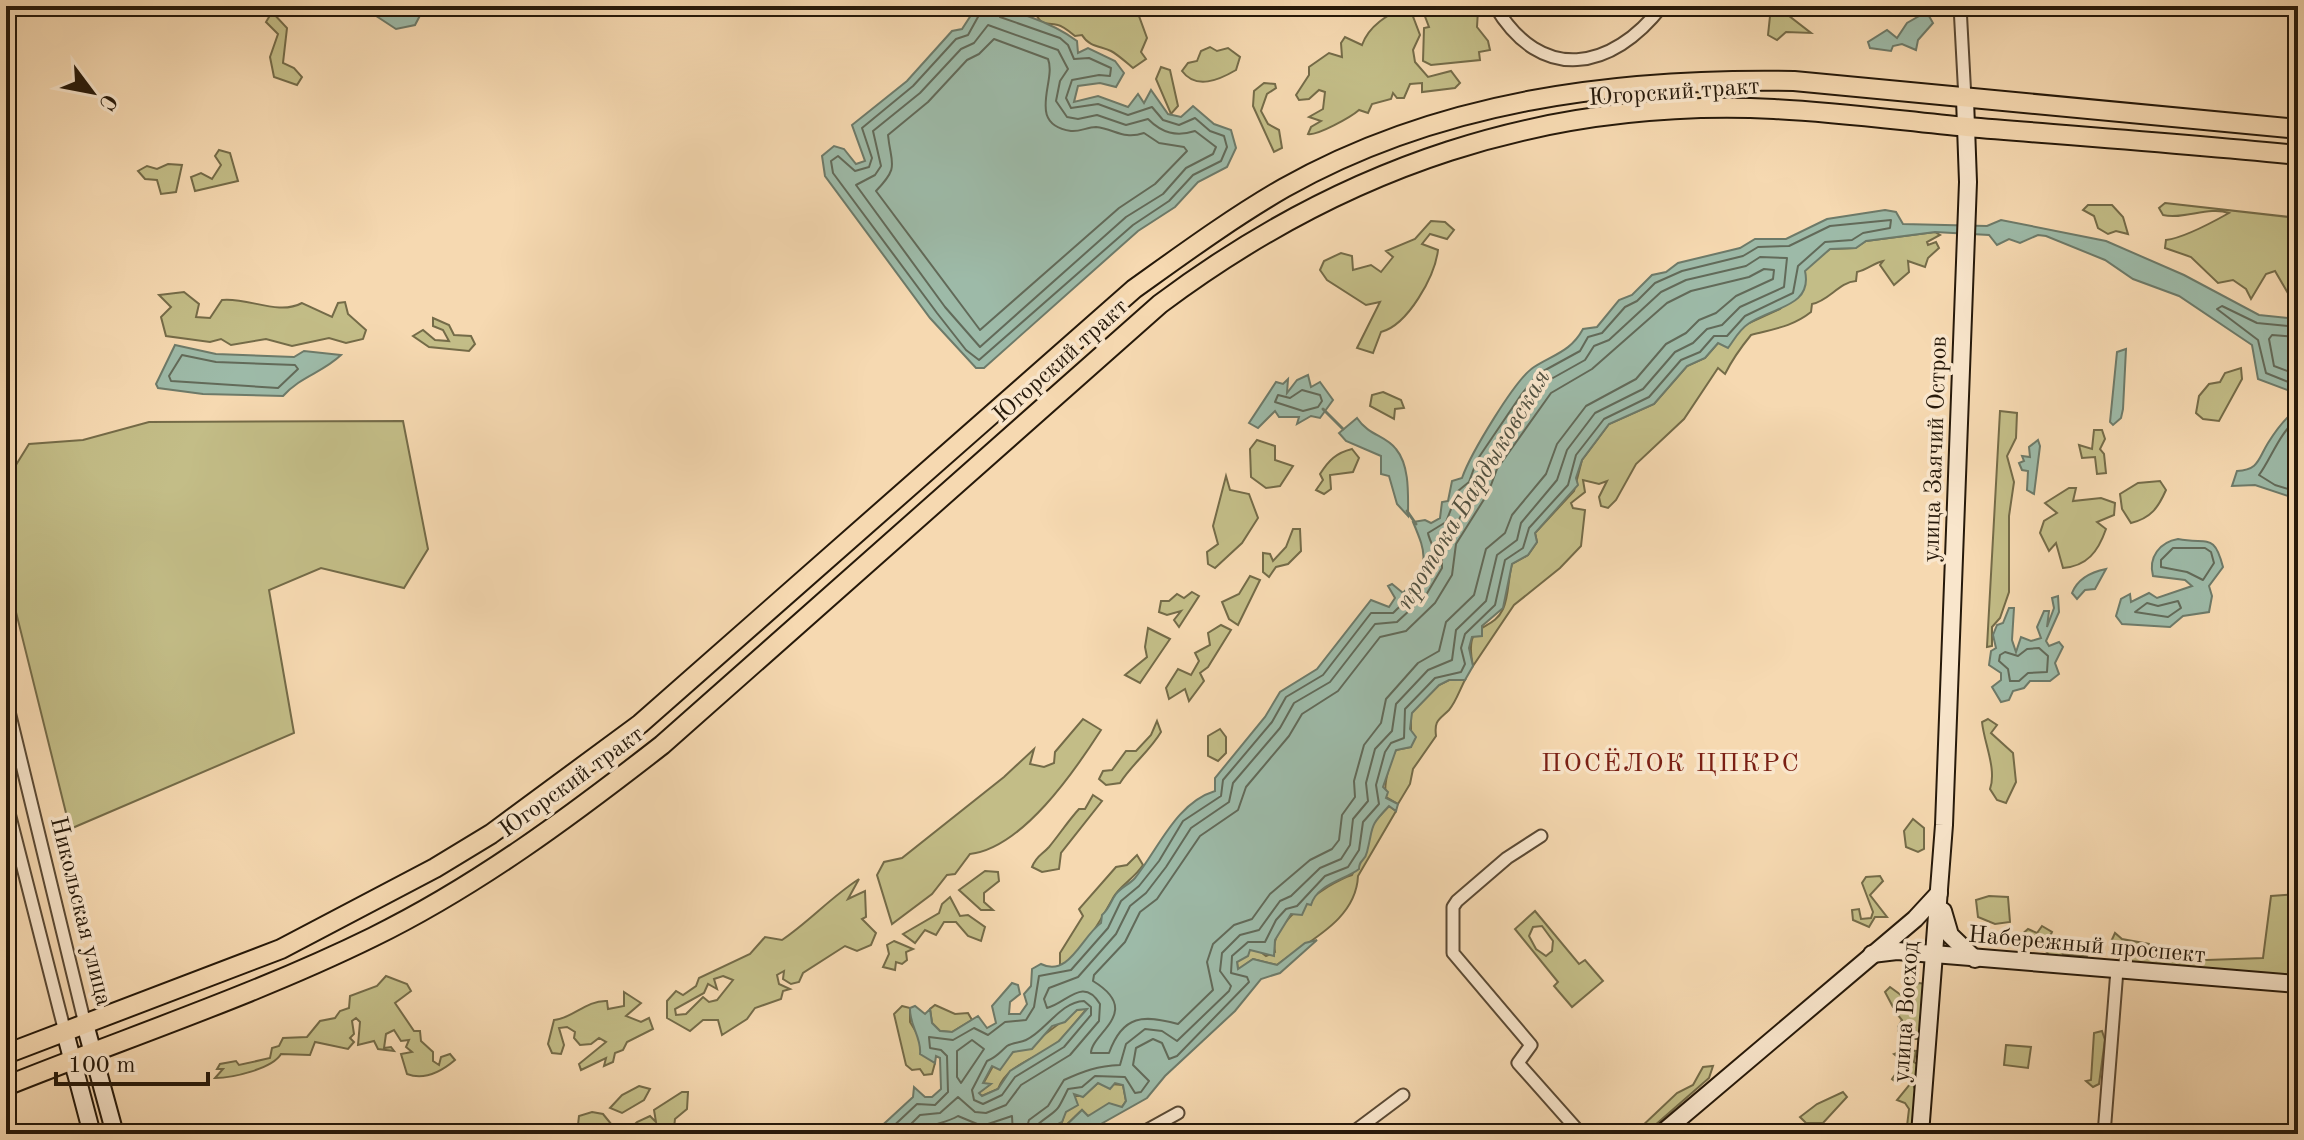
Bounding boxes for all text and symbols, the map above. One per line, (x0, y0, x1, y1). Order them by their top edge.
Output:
north arrow (52, 52, 132, 132)
street label: Югорский тракт (1588, 75, 1761, 111)
text: С (94, 90, 120, 114)
street label: Югорский тракт (990, 295, 1133, 428)
street label: улица Заячий Остров (1920, 336, 1952, 563)
water label: протока Бардыковская (1392, 365, 1556, 615)
street label: Югорский тракт (496, 722, 649, 843)
district label: ПОСЁЛОК ЦПКРС (1541, 748, 1801, 777)
street label: Никольская улица (45, 814, 115, 1009)
street label: Набережный проспект (1967, 924, 2207, 968)
street label: улица Восход (1890, 940, 1924, 1084)
scale bar (56, 1036, 208, 1086)
text: 100 m (68, 1054, 136, 1078)

